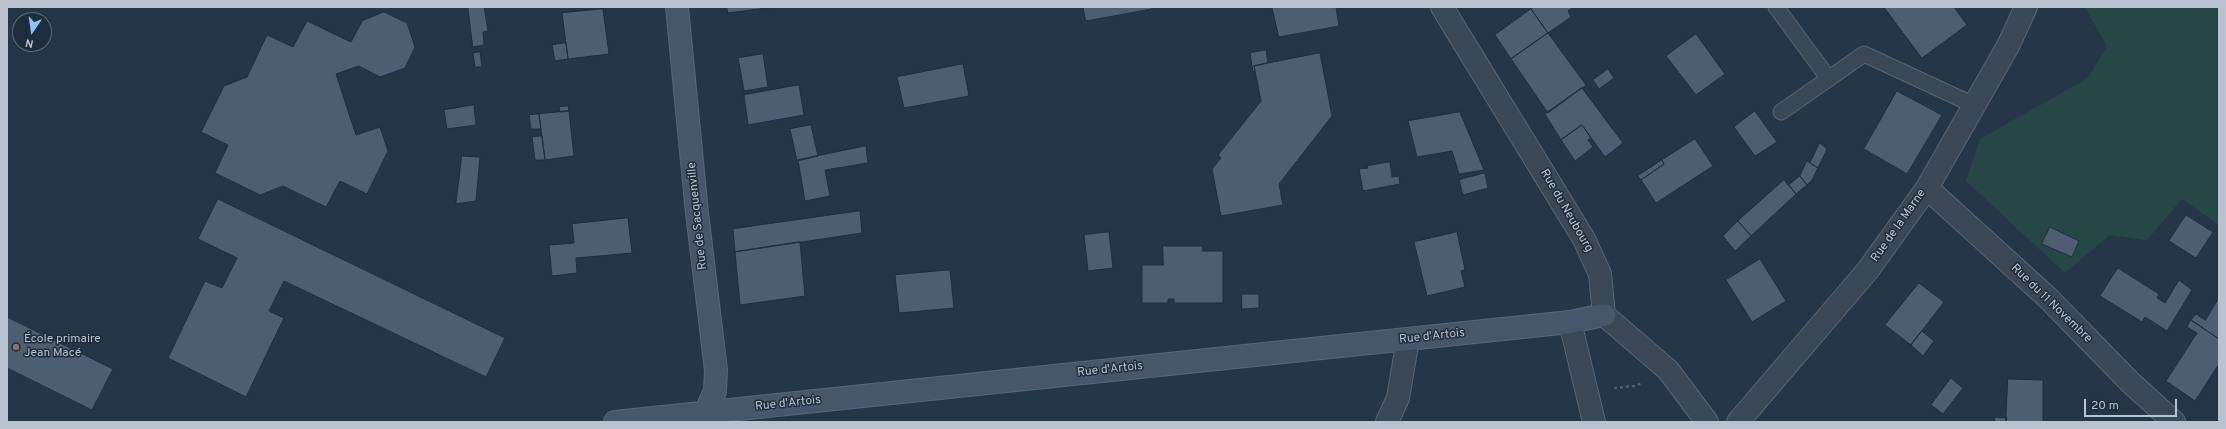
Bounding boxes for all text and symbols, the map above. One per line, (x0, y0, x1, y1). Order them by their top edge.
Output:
north arrow (12, 12, 52, 52)
text: N (24, 35, 35, 50)
street label: Rue de Sacquenville (685, 161, 711, 271)
street label: Rue du Neubourg (1536, 167, 1596, 255)
street label: Rue de la Marne (1868, 187, 1930, 265)
street label: Rue du 11 Novembre (2007, 262, 2095, 346)
street label: Rue d'Artois (1398, 326, 1466, 348)
place label: École primaire Jean Macé (24, 333, 101, 361)
marker: École primaire Jean Macé (11, 342, 21, 352)
street label: Rue d'Artois (1076, 359, 1144, 381)
scale bar (2086, 391, 2179, 417)
street label: Rue d'Artois (754, 393, 822, 415)
text: 20 m (2091, 398, 2119, 414)

